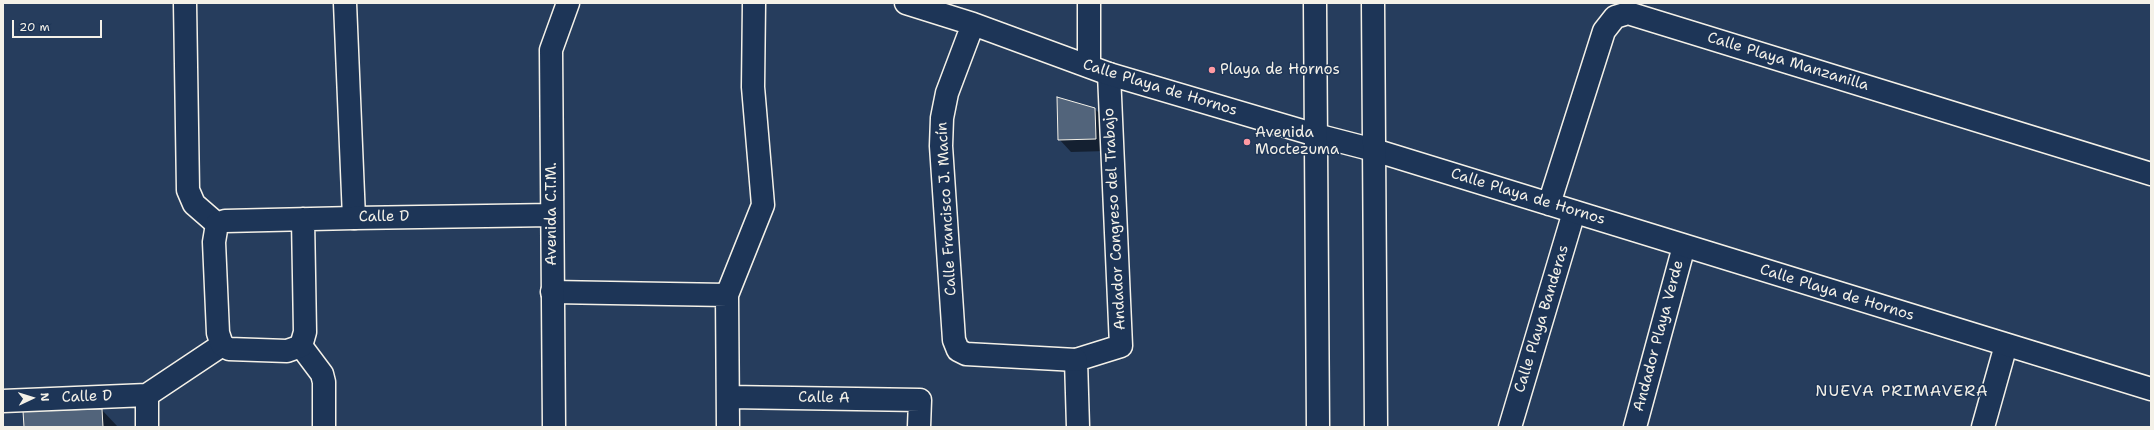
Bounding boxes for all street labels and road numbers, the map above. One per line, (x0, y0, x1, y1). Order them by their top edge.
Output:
street label: Calle Playa Manzanilla (1705, 29, 1871, 95)
street label: Calle Playa de Hornos (1081, 56, 1239, 120)
street label: Andador Congreso del Trabajo (1100, 107, 1130, 331)
street label: Calle Francisco J. Macín (933, 122, 961, 296)
street label: Avenida C.T.M. (543, 162, 561, 266)
street label: Calle Playa de Hornos (1449, 165, 1607, 229)
street label: Calle D (359, 208, 409, 226)
street label: Calle Playa Banderas (1511, 243, 1573, 395)
street label: Andador Playa Verde (1630, 258, 1688, 414)
street label: Calle Playa de Hornos (1758, 261, 1916, 325)
street label: Calle D (61, 387, 113, 407)
street label: Calle A (798, 389, 850, 407)

